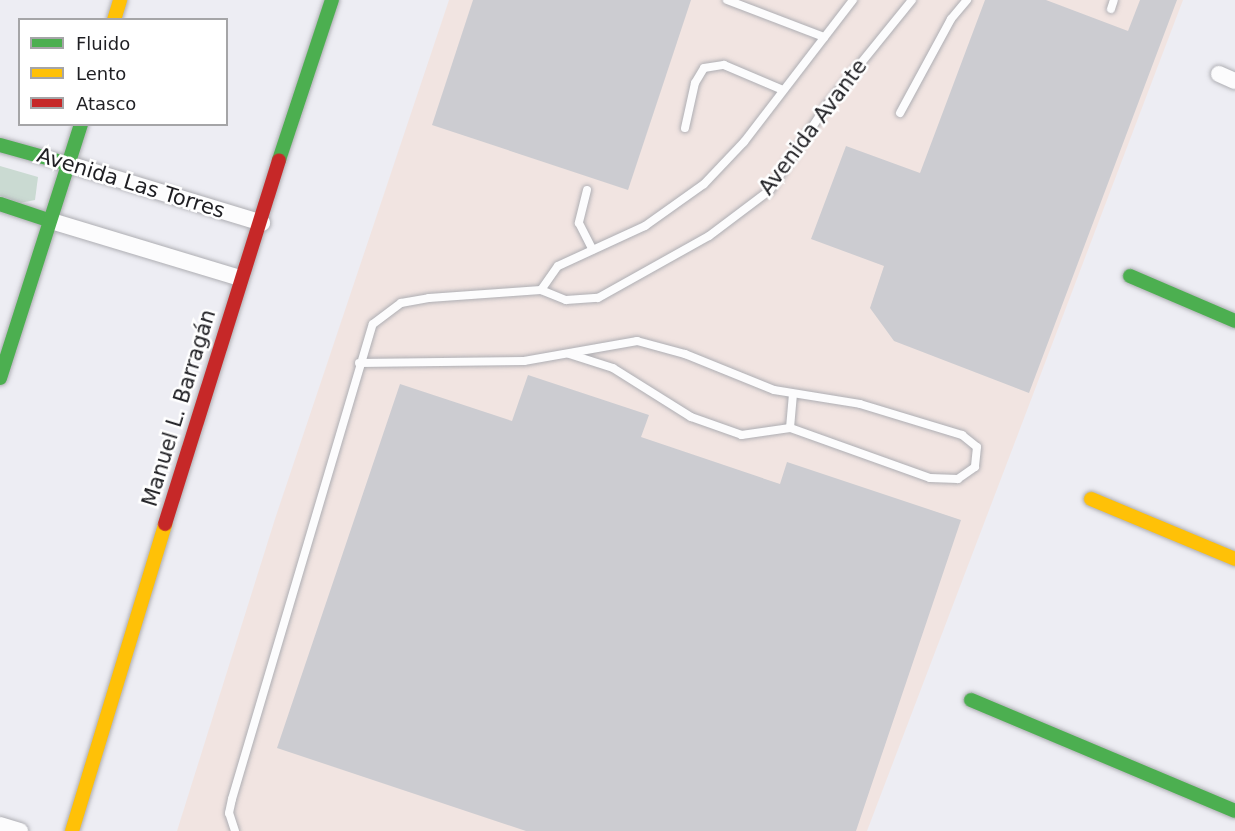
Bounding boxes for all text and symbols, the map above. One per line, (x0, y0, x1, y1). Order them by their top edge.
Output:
legend (18, 18, 228, 126)
text: Fluido (76, 33, 130, 54)
street label: Avenida Avante (754, 54, 872, 200)
text: Lento (76, 63, 126, 84)
text: Atasco (76, 93, 136, 114)
street label: Avenida Las Torres (34, 142, 228, 224)
street label: Manuel L. Barragán (137, 306, 221, 510)

